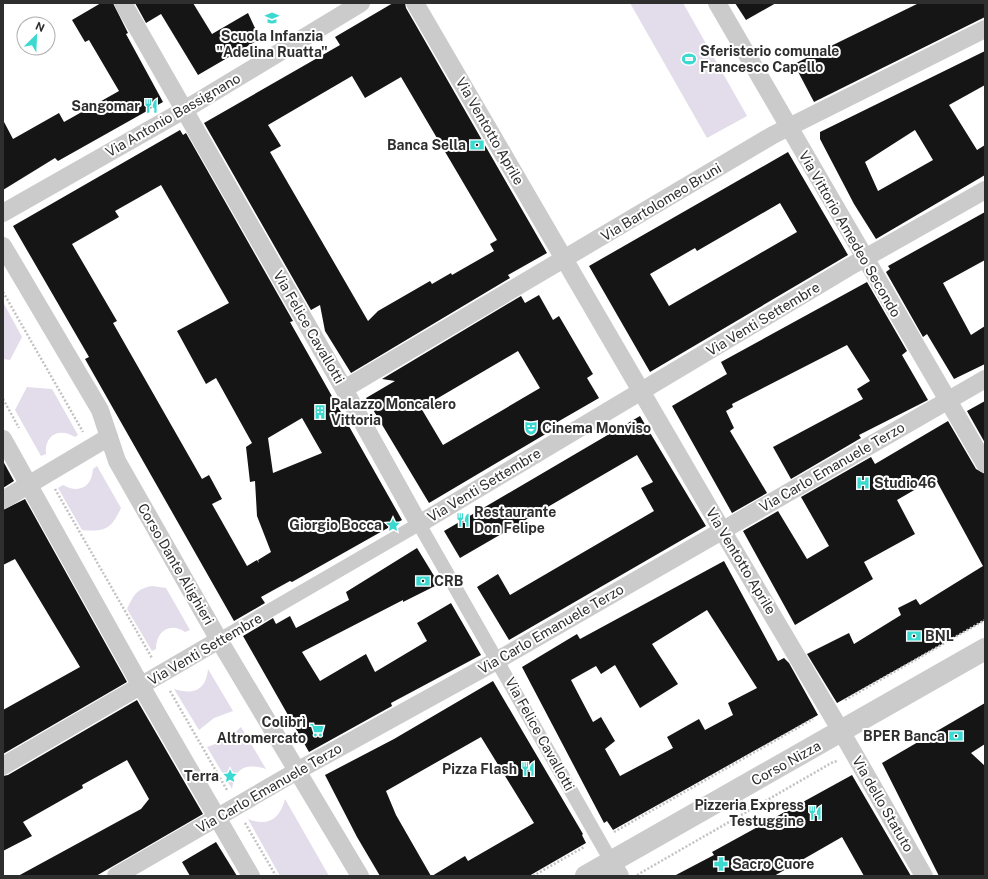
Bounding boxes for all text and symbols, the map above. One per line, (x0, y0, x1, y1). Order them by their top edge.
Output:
school or university icon: Scuola Infanzia "Adelina Ruatta" (264, 10, 280, 26)
north arrow (16, 16, 56, 56)
text: N (34, 20, 46, 34)
place label: Scuola Infanzia "Adelina Ruatta" (216, 28, 328, 60)
place label: Sferisterio comunale Francesco Capello (700, 43, 839, 75)
sports icon: Sferisterio comunale Francesco Capello (681, 51, 697, 67)
street label: Via Antonio Bassignano (103, 70, 243, 160)
street label: Via Ventotto Aprile (453, 74, 527, 188)
place label: Sangomar (71, 98, 140, 114)
restaurant icon: Sangomar (143, 98, 159, 114)
place label: Banca Sella (387, 137, 466, 153)
bank icon: Banca Sella (469, 137, 485, 153)
street label: Via Vittorio Amedeo Secondo (796, 148, 904, 320)
street label: Via Bartolomeo Bruni (598, 160, 724, 244)
street label: Via Felice Cavallotti (270, 268, 348, 386)
street label: Via Venti Settembre (704, 279, 823, 359)
place label: Palazzo Moncalero Vittoria (331, 396, 456, 428)
building icon: Palazzo Moncalero Vittoria (312, 404, 328, 420)
street label: Via Carlo Emanuele Terzo (757, 419, 907, 515)
theatre icon: Cinema Monviso (523, 420, 539, 436)
place label: Cinema Monviso (542, 420, 651, 436)
street label: Via Venti Settembre (425, 445, 544, 525)
hospital icon: Studio46 (855, 475, 871, 491)
place label: Studio46 (874, 475, 936, 491)
street label: Corso Dante Alighieri (135, 500, 217, 628)
place label: Restaurante Don Felipe (474, 504, 556, 536)
street label: Via Ventotto Aprile (703, 505, 779, 617)
restaurant icon: Restaurante Don Felipe (455, 512, 471, 528)
place label: Giorgio Bocca (289, 517, 382, 533)
place icon: Giorgio Bocca (385, 517, 401, 533)
bank icon: CRB (415, 573, 431, 589)
place label: CRB (434, 573, 463, 589)
street label: Via Carlo Emanuele Terzo (476, 581, 626, 677)
street label: Via Venti Settembre (145, 610, 265, 688)
bank icon: BNL (906, 628, 922, 644)
place label: BNL (925, 628, 954, 644)
street label: Via Felice Cavallotti (502, 674, 578, 794)
place label: Colibrì Altromercato (217, 714, 306, 746)
supermarket icon: Colibrì Altromercato (309, 722, 325, 738)
place label: BPER Banca (863, 728, 945, 744)
bank icon: BPER Banca (948, 728, 964, 744)
street label: Corso Nizza (749, 737, 823, 789)
street label: Via Carlo Emanuele Terzo (194, 740, 344, 836)
street label: Via dello Statuto (849, 753, 917, 855)
place label: Pizza Flash (442, 761, 517, 777)
restaurant icon: Pizza Flash (520, 761, 536, 777)
place label: Terra (184, 768, 219, 784)
place icon: Terra (222, 768, 238, 784)
place label: Pizzeria Express Testuggine (694, 797, 804, 829)
restaurant icon: Pizzeria Express Testuggine (807, 805, 823, 821)
pharmacy icon: Sacro Cuore (713, 856, 729, 872)
place label: Sacro Cuore (732, 856, 814, 872)

